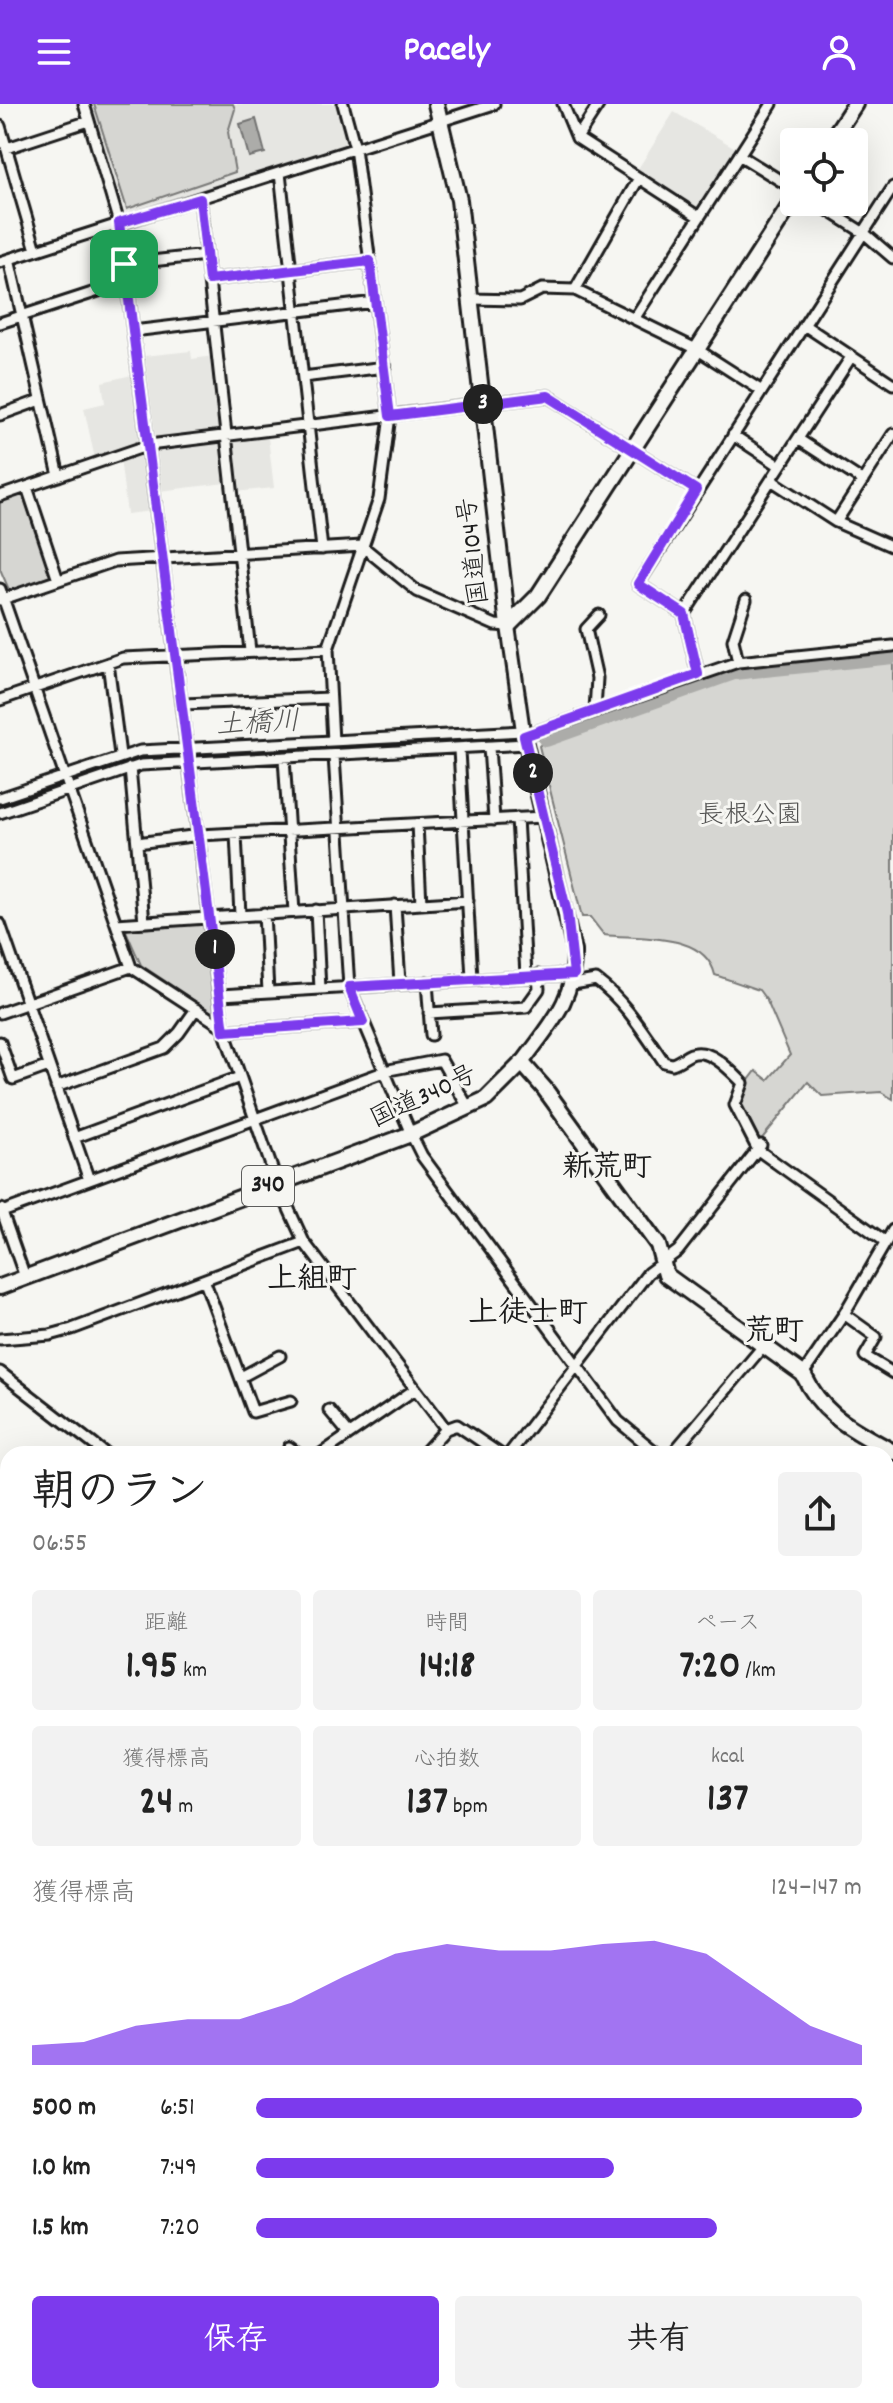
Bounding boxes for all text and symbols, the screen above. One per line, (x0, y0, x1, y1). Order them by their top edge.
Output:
text: Pacely (403, 26, 490, 78)
icon: menu (32, 30, 76, 74)
icon: person (817, 30, 861, 74)
map controls (780, 128, 868, 216)
button: locate (780, 128, 868, 216)
pin (90, 230, 158, 298)
icon: arrive (102, 242, 146, 286)
pin: 3 (463, 384, 503, 424)
text: 3 (478, 388, 488, 419)
street label: 国道104号 (450, 495, 500, 607)
water label: 土橋川 (215, 704, 301, 748)
pin: 2 (513, 753, 553, 793)
text: 2 (528, 757, 538, 788)
park label: 長根公園 (698, 798, 802, 835)
pin: 1 (195, 929, 235, 969)
text: 1 (213, 933, 217, 964)
street label: 国道340号 (364, 1057, 484, 1139)
district label: 新荒町 (562, 1148, 652, 1191)
road number: 340 (242, 1166, 294, 1206)
district label: 上組町 (267, 1260, 357, 1303)
district label: 上徒士町 (468, 1294, 588, 1337)
district label: 荒町 (744, 1312, 804, 1355)
text: 朝のラン (32, 1464, 208, 1527)
button: share (778, 1472, 862, 1556)
text: 06:55 (32, 1526, 87, 1563)
text: 距離 (144, 1609, 188, 1640)
text: 時間 (425, 1609, 469, 1640)
text: ペース (695, 1609, 760, 1640)
text: 1.95 (126, 1640, 178, 1697)
text: 14:18 (419, 1640, 475, 1697)
text: 7:20 (679, 1640, 741, 1697)
text: km (178, 1656, 207, 1687)
text: /km (741, 1656, 776, 1687)
text: kcal (711, 1742, 744, 1773)
text: 獲得標高 (122, 1745, 210, 1776)
text: 心拍数 (414, 1745, 480, 1776)
text: 137 (707, 1773, 749, 1830)
text: 24 (139, 1776, 173, 1833)
text: 137 (406, 1776, 448, 1833)
text: m (173, 1792, 193, 1823)
text: bpm (448, 1792, 488, 1823)
text: 124–147 m (771, 1870, 862, 1907)
text: 獲得標高 (32, 1876, 136, 1913)
text: 500 m (32, 2090, 96, 2127)
text: 6:51 (160, 2090, 195, 2127)
text: 1.0 km (32, 2150, 91, 2187)
text: 7:49 (160, 2150, 197, 2187)
text: 1.5 km (32, 2210, 89, 2247)
text: 7:20 (160, 2210, 200, 2247)
button: 保存 (32, 2296, 439, 2388)
button: 共有 (455, 2296, 862, 2388)

